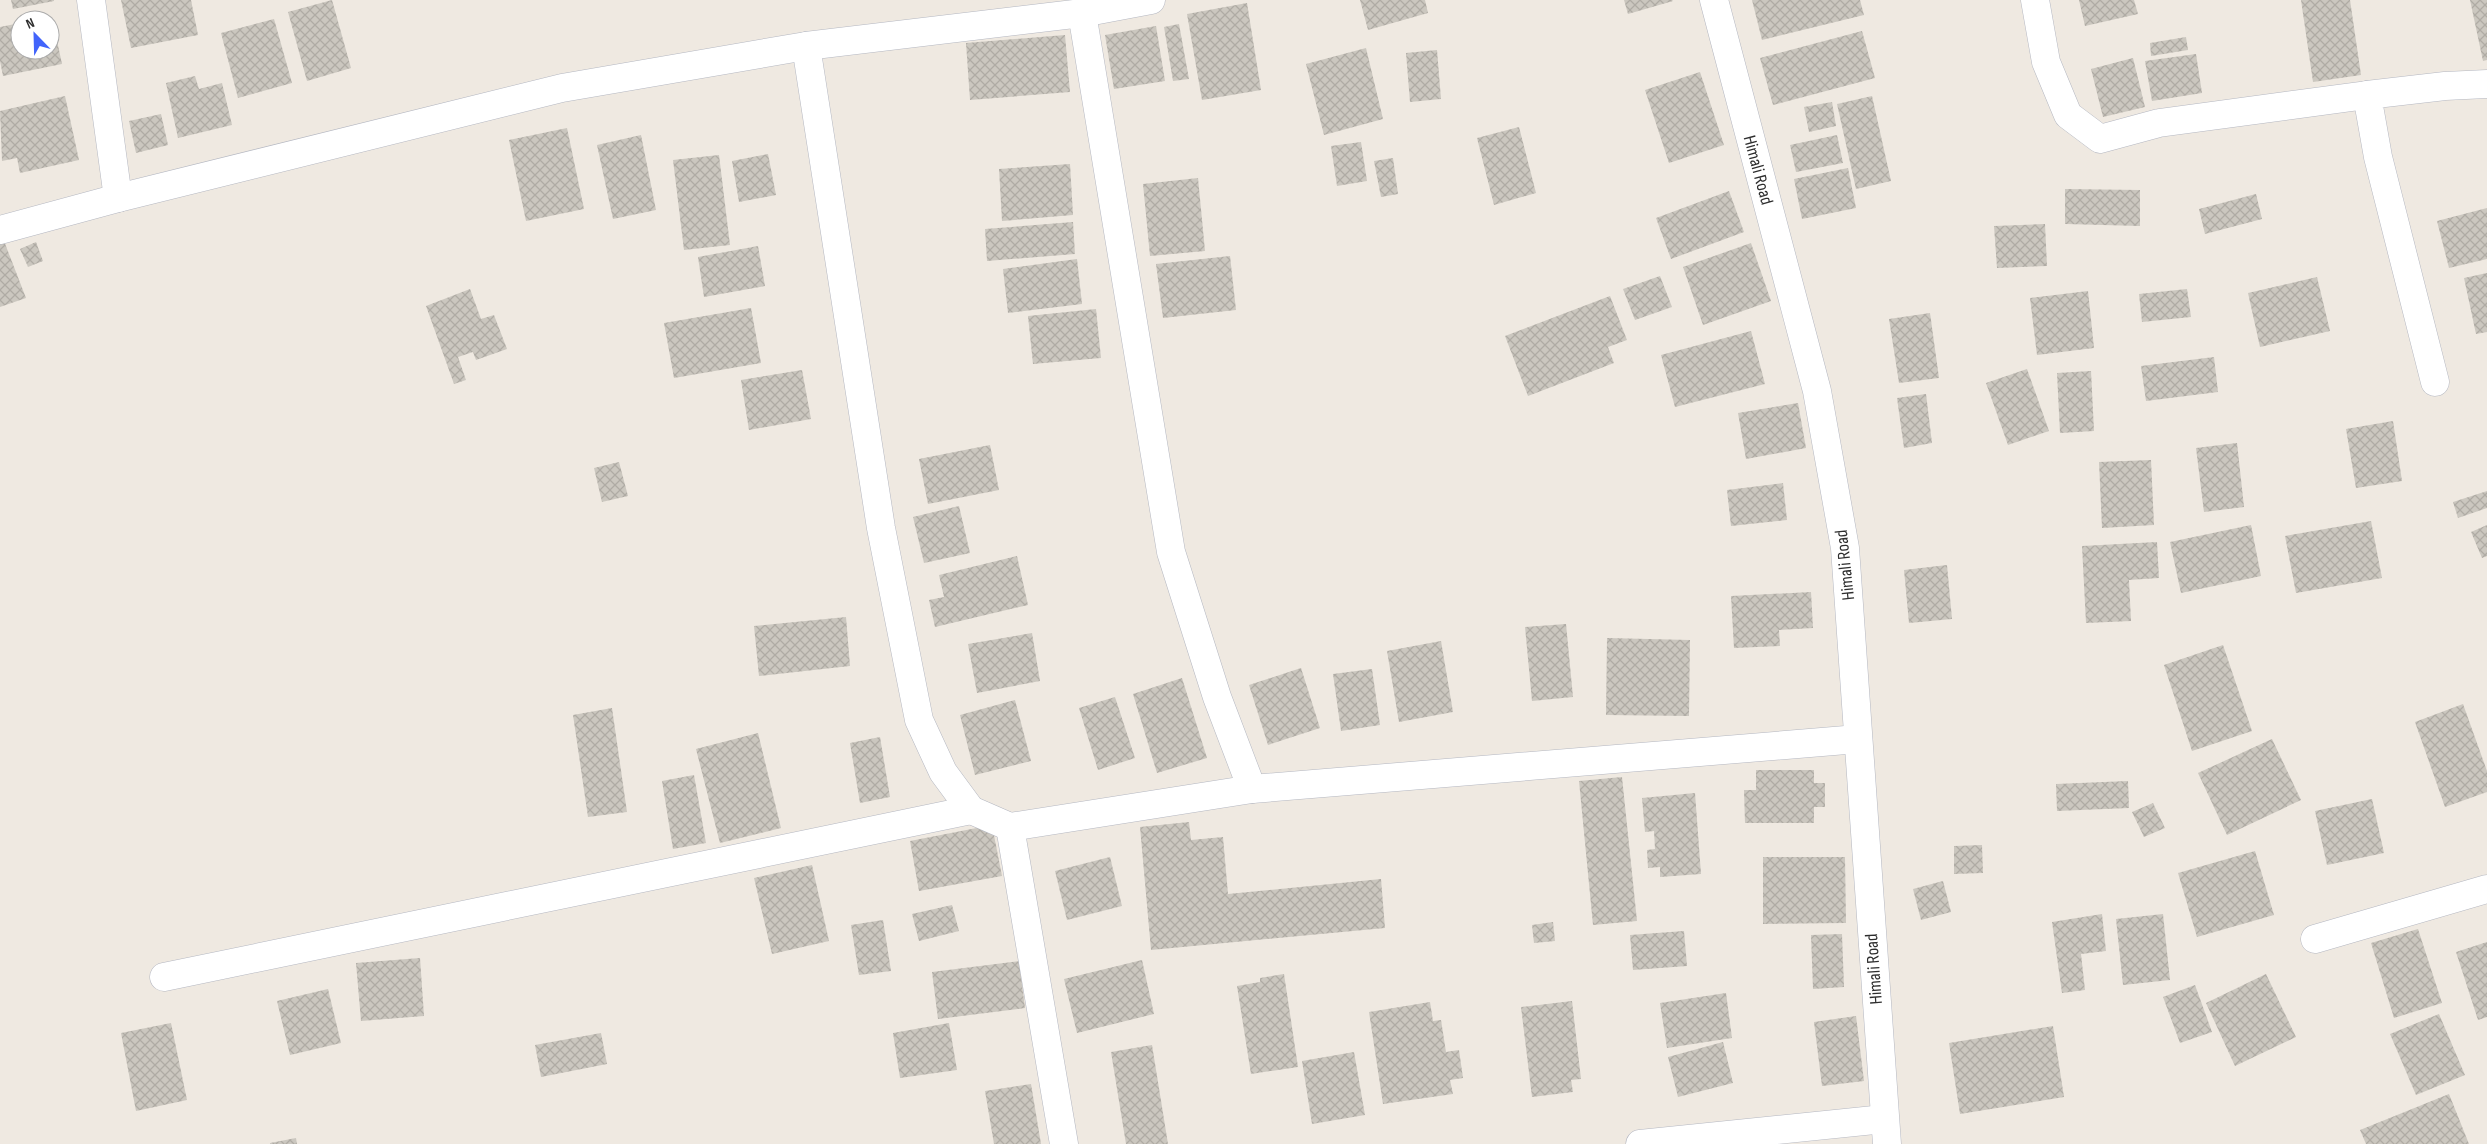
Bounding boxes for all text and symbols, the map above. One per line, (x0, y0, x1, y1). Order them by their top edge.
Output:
north arrow (10, 10, 60, 60)
text: N (23, 14, 37, 33)
street label: Himali Road (1739, 133, 1777, 207)
street label: Himali Road (1831, 529, 1859, 601)
street label: Himali Road (1861, 933, 1887, 1005)

